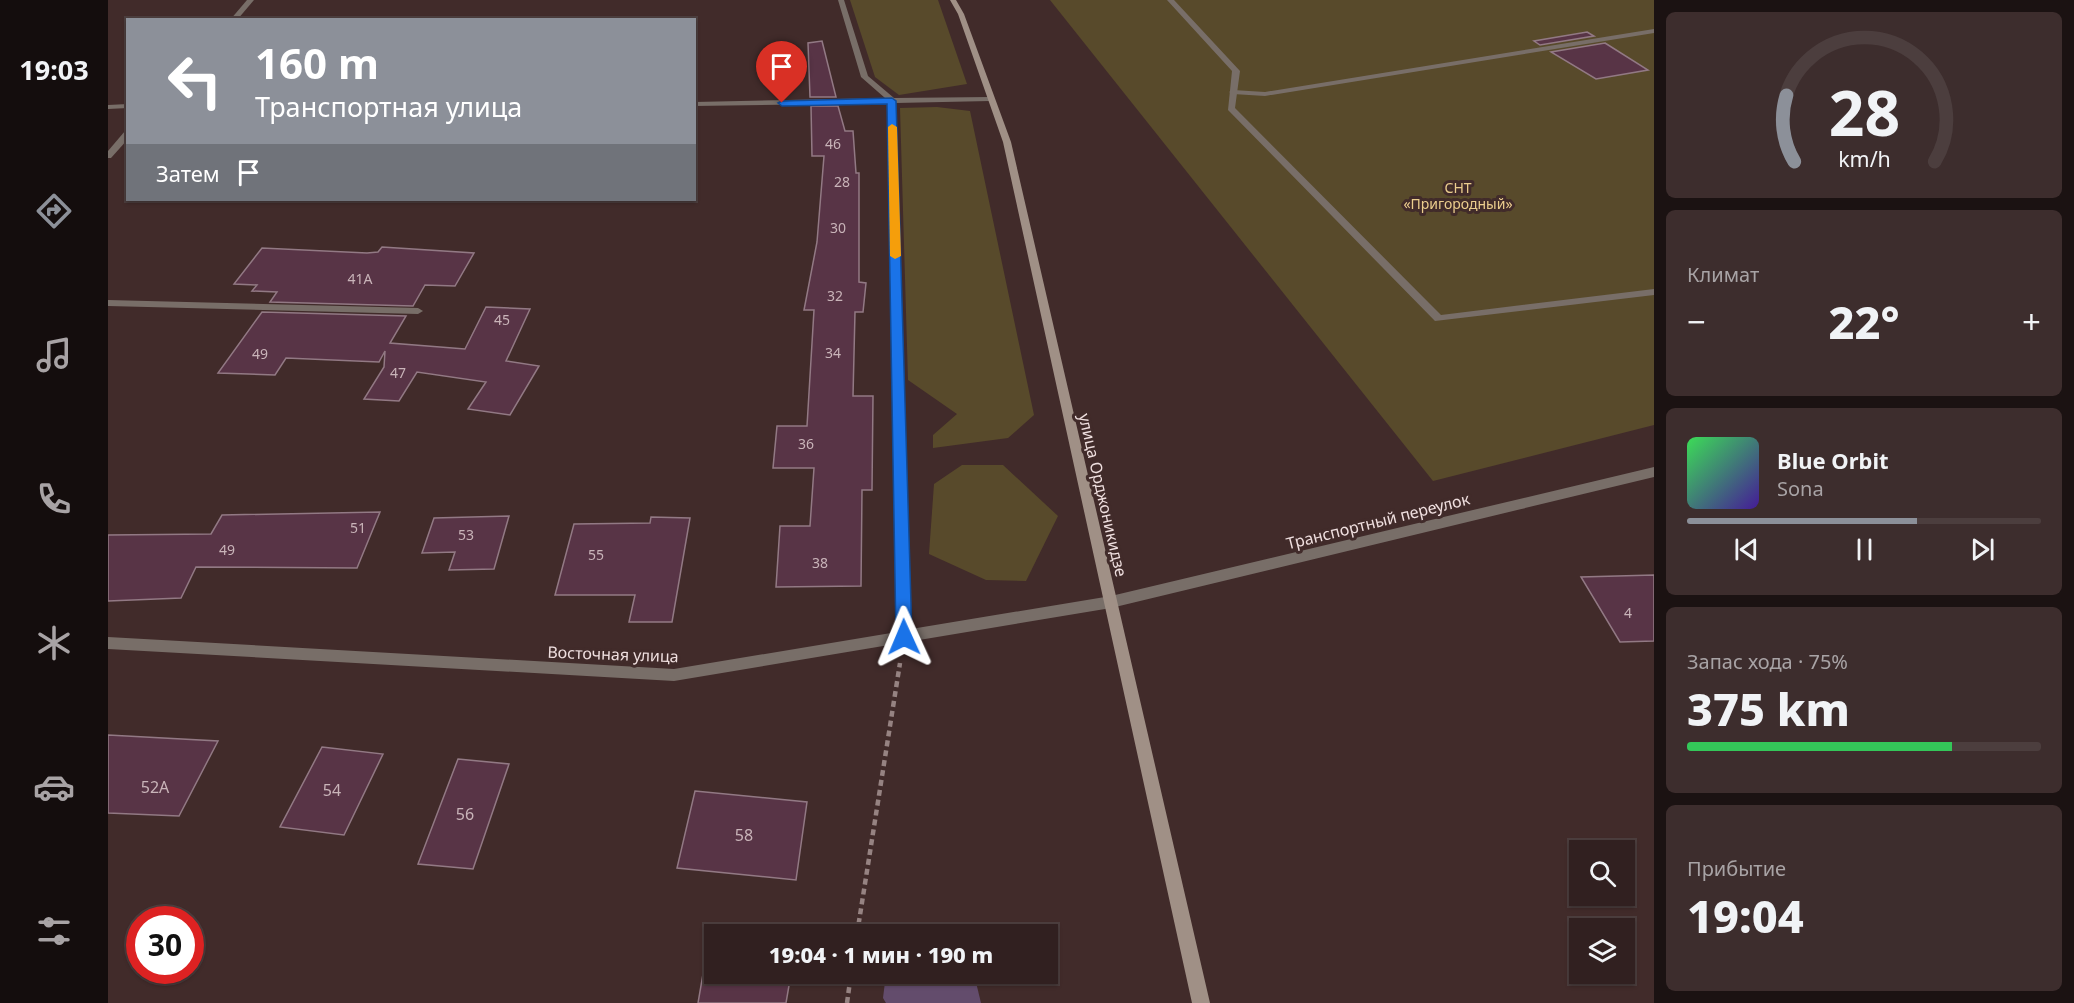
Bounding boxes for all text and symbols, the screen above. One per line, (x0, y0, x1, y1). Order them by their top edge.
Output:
text: 160 m (255, 34, 379, 91)
pin (756, 41, 807, 103)
icon: left (156, 42, 234, 120)
icon: arrive (765, 50, 798, 83)
text: 19:03 (19, 51, 89, 88)
text: 28 (1828, 69, 1900, 154)
text: Транспортная улица (255, 88, 522, 125)
house number: 46 (825, 134, 841, 153)
text: km/h (1838, 144, 1890, 173)
icon: arrive (232, 156, 265, 189)
text: Затем (156, 158, 220, 188)
house number: 28 (834, 172, 850, 191)
park label: СНТ «Пригородный» (1403, 178, 1513, 213)
icon: directions (33, 190, 75, 232)
house number: 30 (830, 218, 846, 237)
text: Климат (1687, 261, 1759, 288)
house number: 41А (348, 269, 373, 288)
house number: 32 (827, 286, 843, 305)
text: 22° (1828, 291, 1900, 352)
text: − (1687, 299, 1706, 344)
text: + (2022, 299, 2041, 344)
house number: 45 (494, 310, 510, 329)
icon: music (33, 334, 75, 376)
house number: 34 (825, 343, 841, 362)
house number: 49 (252, 344, 268, 363)
house number: 47 (390, 363, 406, 382)
street label: улица Орджоникидзе (1074, 411, 1133, 579)
house number: 36 (798, 434, 814, 453)
text: Blue Orbit (1777, 445, 1889, 475)
text: Sona (1777, 475, 1824, 502)
icon: phone (33, 478, 75, 520)
street label: Транспортный переулок (1284, 487, 1473, 554)
house number: 51 (350, 518, 366, 537)
house number: 53 (458, 525, 474, 544)
icon: previous (1730, 533, 1763, 566)
icon: pause (1848, 533, 1881, 566)
icon: next (1966, 533, 1999, 566)
house number: 49 (219, 540, 235, 559)
house number: 55 (588, 545, 604, 564)
house number: 38 (812, 553, 828, 572)
house number: 4 (1624, 603, 1632, 622)
position arrow (872, 605, 936, 669)
icon: climate (33, 622, 75, 664)
street label: Восточная улица (547, 641, 679, 667)
text: Запас хода · 75% (1687, 648, 1848, 675)
text: 375 km (1687, 678, 1850, 739)
icon: car (33, 766, 75, 808)
house number: 52А (141, 776, 170, 798)
house number: 54 (323, 779, 341, 801)
house number: 56 (456, 803, 474, 825)
house number: 58 (735, 824, 753, 846)
map controls (1569, 840, 1635, 984)
button: search (1569, 840, 1635, 906)
text: Прибытие (1687, 855, 1786, 882)
text: 19:04 (1687, 885, 1804, 946)
speed limit sign: 30 (126, 906, 204, 984)
icon: filters (33, 910, 75, 952)
button: layers (1569, 918, 1635, 984)
text: 19:04 · 1 мин · 190 m (769, 939, 993, 969)

